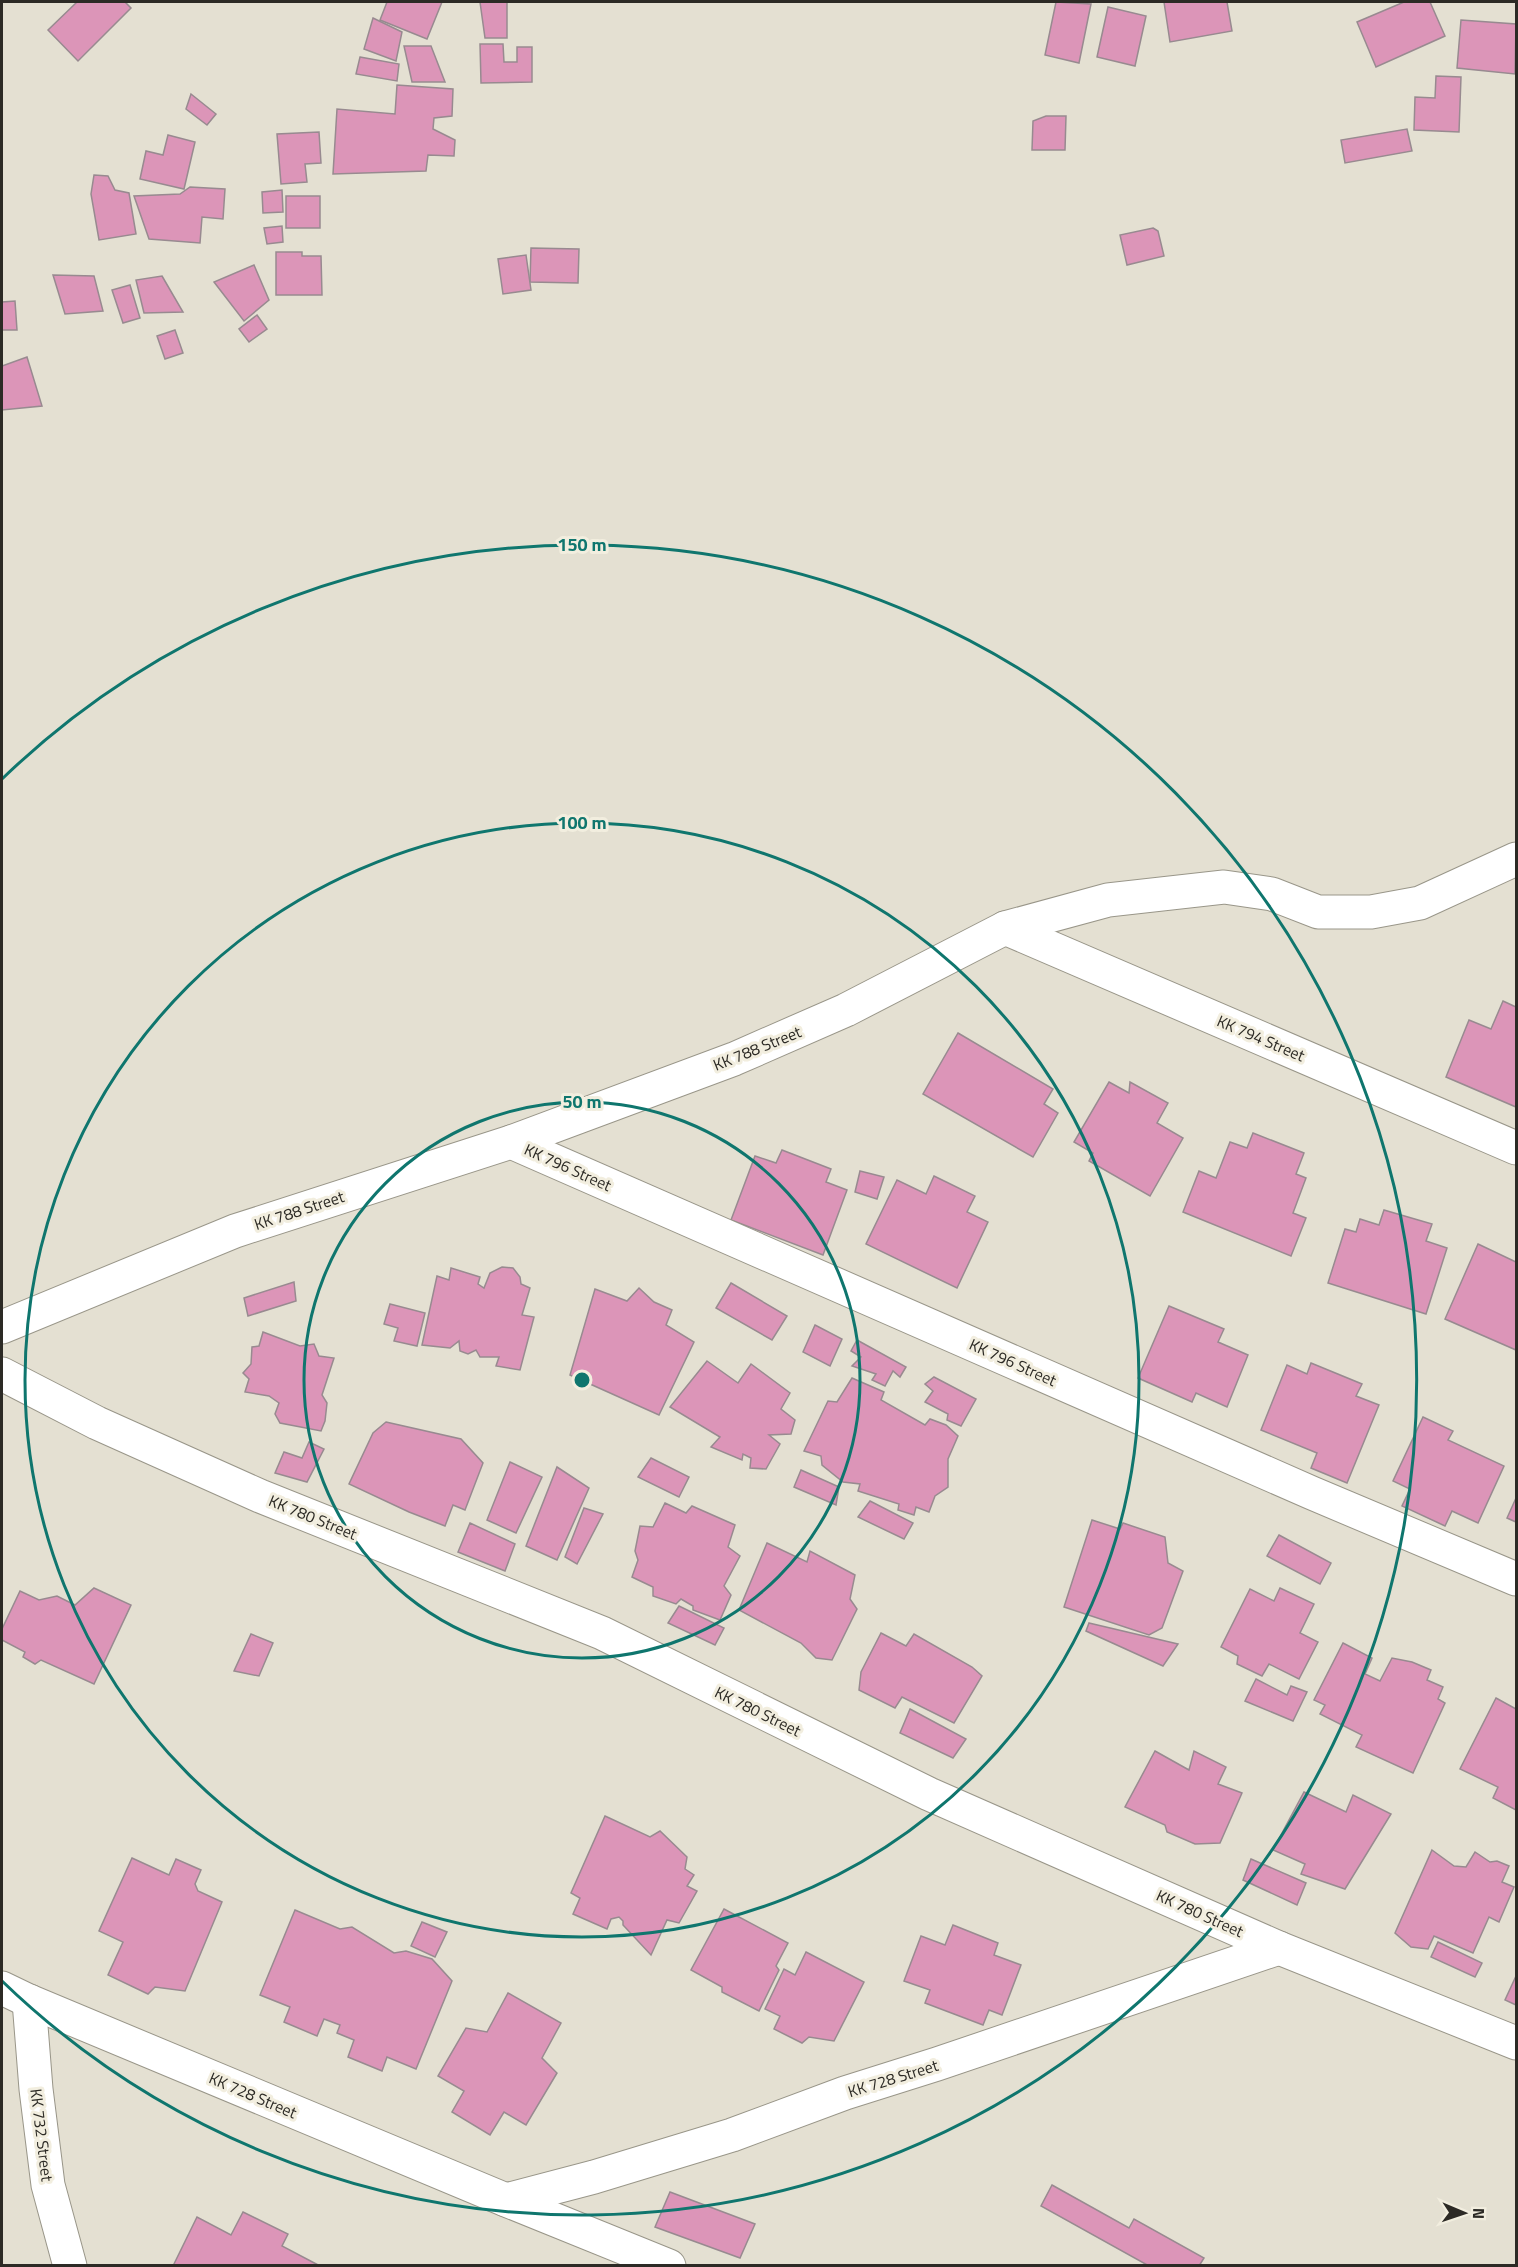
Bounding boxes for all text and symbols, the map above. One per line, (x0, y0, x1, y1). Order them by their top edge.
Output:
text: 150 m (557, 531, 607, 558)
text: 100 m (557, 809, 607, 836)
street label: KK 794 Street (1213, 1009, 1309, 1067)
street label: KK 788 Street (709, 1019, 805, 1077)
text: 50 m (562, 1088, 602, 1115)
street label: KK 796 Street (520, 1137, 616, 1197)
street label: KK 788 Street (251, 1184, 347, 1236)
street label: KK 796 Street (965, 1332, 1061, 1392)
centre of rings (572, 1370, 592, 1390)
street label: KK 780 Street (265, 1488, 361, 1546)
street label: KK 780 Street (711, 1680, 806, 1742)
street label: KK 780 Street (1152, 1883, 1248, 1943)
street label: KK 728 Street (845, 2053, 942, 2103)
street label: KK 728 Street (205, 2066, 301, 2124)
street label: KK 732 Street (24, 2087, 60, 2183)
north arrow (1434, 2183, 1494, 2243)
text: N (1467, 2208, 1491, 2219)

